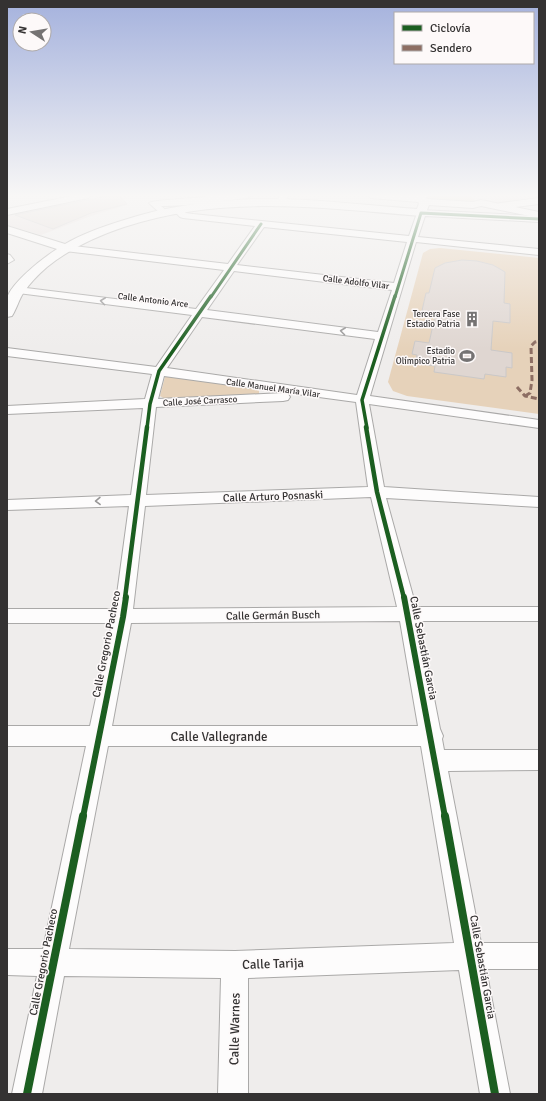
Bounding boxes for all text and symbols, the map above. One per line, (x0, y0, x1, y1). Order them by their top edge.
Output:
north arrow (12, 12, 52, 52)
legend (394, 12, 534, 64)
text: Ciclovía (430, 21, 471, 36)
text: N (16, 25, 30, 35)
text: Sendero (430, 41, 472, 56)
street label: Calle Adolfo Vilar (322, 273, 390, 292)
street label: Calle Antonio Arce (117, 291, 189, 310)
one-way arrow (100, 297, 106, 306)
place label: Tercera Fase Estadio Patria (406, 309, 460, 330)
building icon: Tercera Fase Estadio Patria (463, 310, 481, 328)
one-way arrow (340, 327, 346, 336)
place label: Estadio Olímpico Patria (396, 346, 455, 367)
sports icon: Estadio Olímpico Patria (458, 347, 476, 365)
street label: Calle Manuel María Vilar (225, 376, 321, 401)
street label: Calle José Carrasco (163, 394, 238, 409)
street label: Calle Arturo Posnaski (223, 488, 323, 505)
one-way arrow (95, 497, 101, 506)
street label: Calle Gregorio Pacheco (90, 589, 123, 699)
street label: Calle Sebastián Garcia (407, 595, 440, 701)
street label: Calle Germán Busch (226, 608, 320, 623)
street label: Calle Vallegrande (170, 729, 268, 745)
street label: Calle Gregorio Pacheco (27, 907, 60, 1017)
street label: Calle Sebastián Garcia (467, 914, 498, 1021)
street label: Calle Tarija (242, 955, 304, 973)
street label: Calle Warnes (226, 992, 244, 1065)

